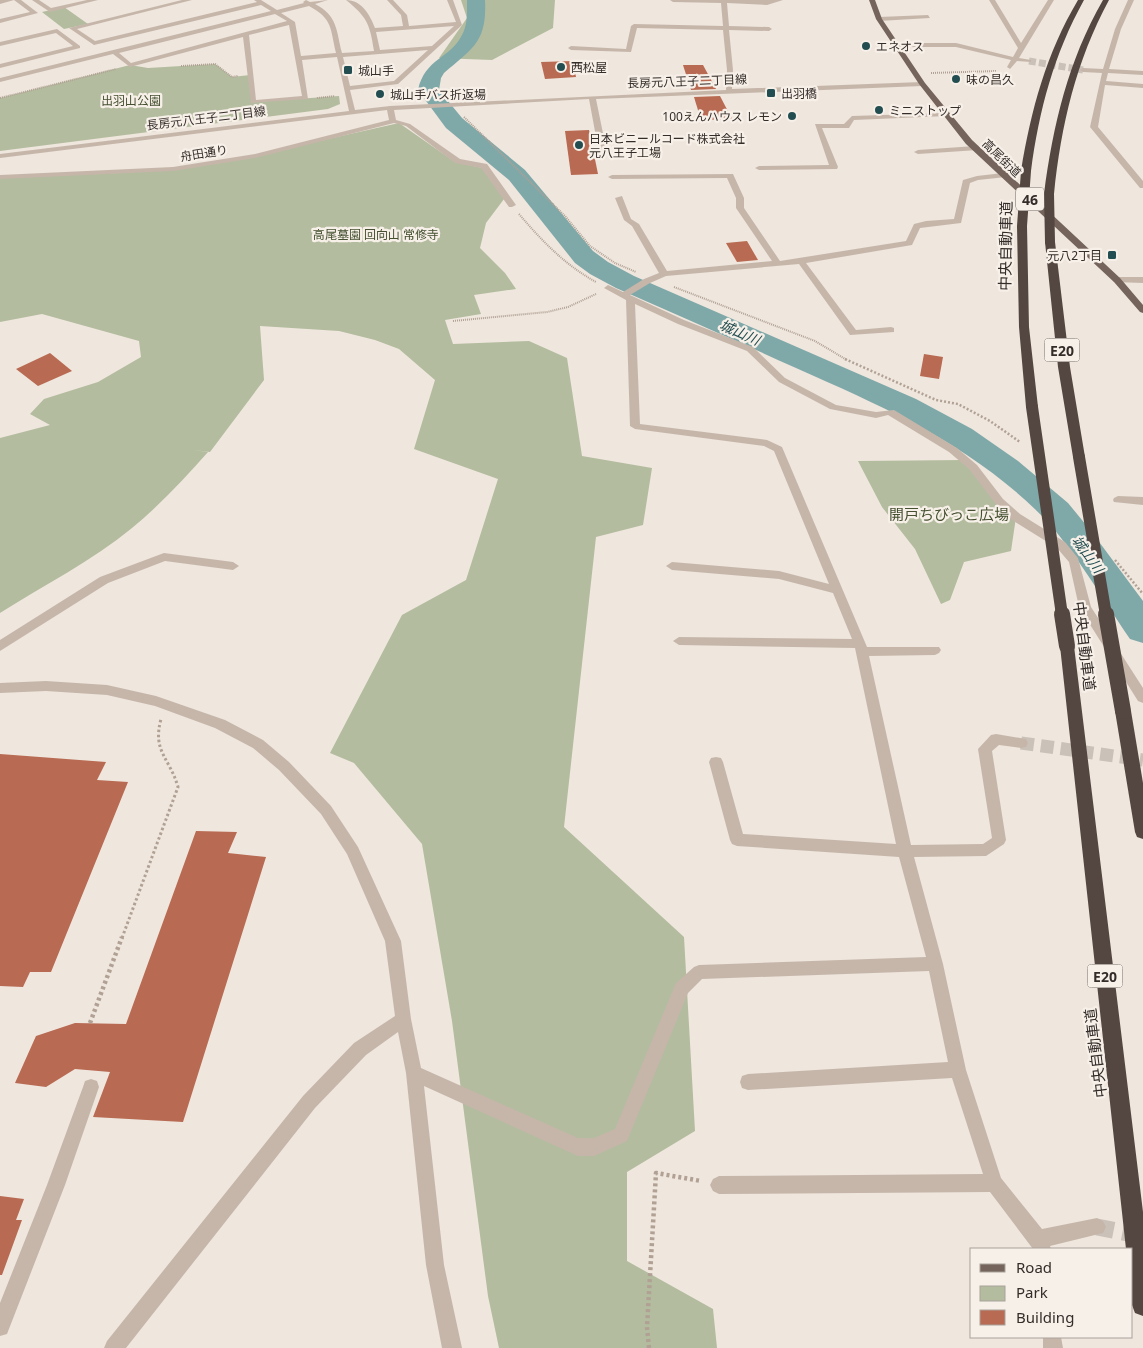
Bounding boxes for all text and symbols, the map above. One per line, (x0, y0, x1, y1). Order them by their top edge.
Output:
place label: エネオス (876, 38, 924, 55)
marker: エネオス (860, 40, 872, 52)
place label: 西松屋 (571, 59, 607, 76)
marker: 西松屋 (555, 61, 567, 73)
place label: 城山手 (358, 62, 394, 79)
marker: 城山手 (342, 64, 354, 76)
street label: 長房元八王子二丁目線 (627, 70, 747, 92)
place label: 味の昌久 (966, 71, 1014, 88)
marker: 味の昌久 (950, 73, 962, 85)
place label: 出羽橋 (781, 85, 817, 102)
place label: 城山手バス折返場 (390, 86, 486, 103)
marker: 出羽橋 (765, 87, 777, 99)
marker: 城山手バス折返場 (374, 88, 386, 100)
park label: 出羽山公園 (101, 92, 161, 109)
street label: 長房元八王子二丁目線 (145, 102, 267, 134)
place label: ミニストップ (889, 102, 961, 119)
marker: ミニストップ (873, 104, 885, 116)
place label: 100えんハウス レモン (662, 108, 782, 125)
marker: 100えんハウス レモン (786, 110, 798, 122)
place label: 日本ビニールコード株式会社 元八王子工場 (589, 130, 745, 161)
street label: 高尾街道 (979, 135, 1025, 181)
marker: 日本ビニールコード株式会社 元八王子工場 (573, 139, 585, 151)
street label: 舟田通り (179, 141, 229, 165)
road number: 46 (1016, 188, 1044, 210)
street label: 中央自動車道 (994, 201, 1016, 291)
park label: 高尾墓園 回向山 常修寺 (313, 226, 439, 243)
place label: 元八2丁目 (1047, 247, 1102, 264)
marker: 元八2丁目 (1106, 249, 1118, 261)
water label: 城山川 (717, 315, 765, 350)
road number: E20 (1044, 338, 1080, 362)
park label: 開戸ちびっこ広場 (889, 504, 1009, 524)
water label: 城山川 (1068, 531, 1109, 578)
street label: 中央自動車道 (1070, 600, 1100, 692)
road number: E20 (1088, 964, 1122, 988)
street label: 中央自動車道 (1080, 1007, 1110, 1099)
legend (970, 1248, 1133, 1338)
text: Road (1016, 1257, 1052, 1277)
text: Park (1016, 1282, 1048, 1302)
text: Building (1016, 1307, 1074, 1327)

